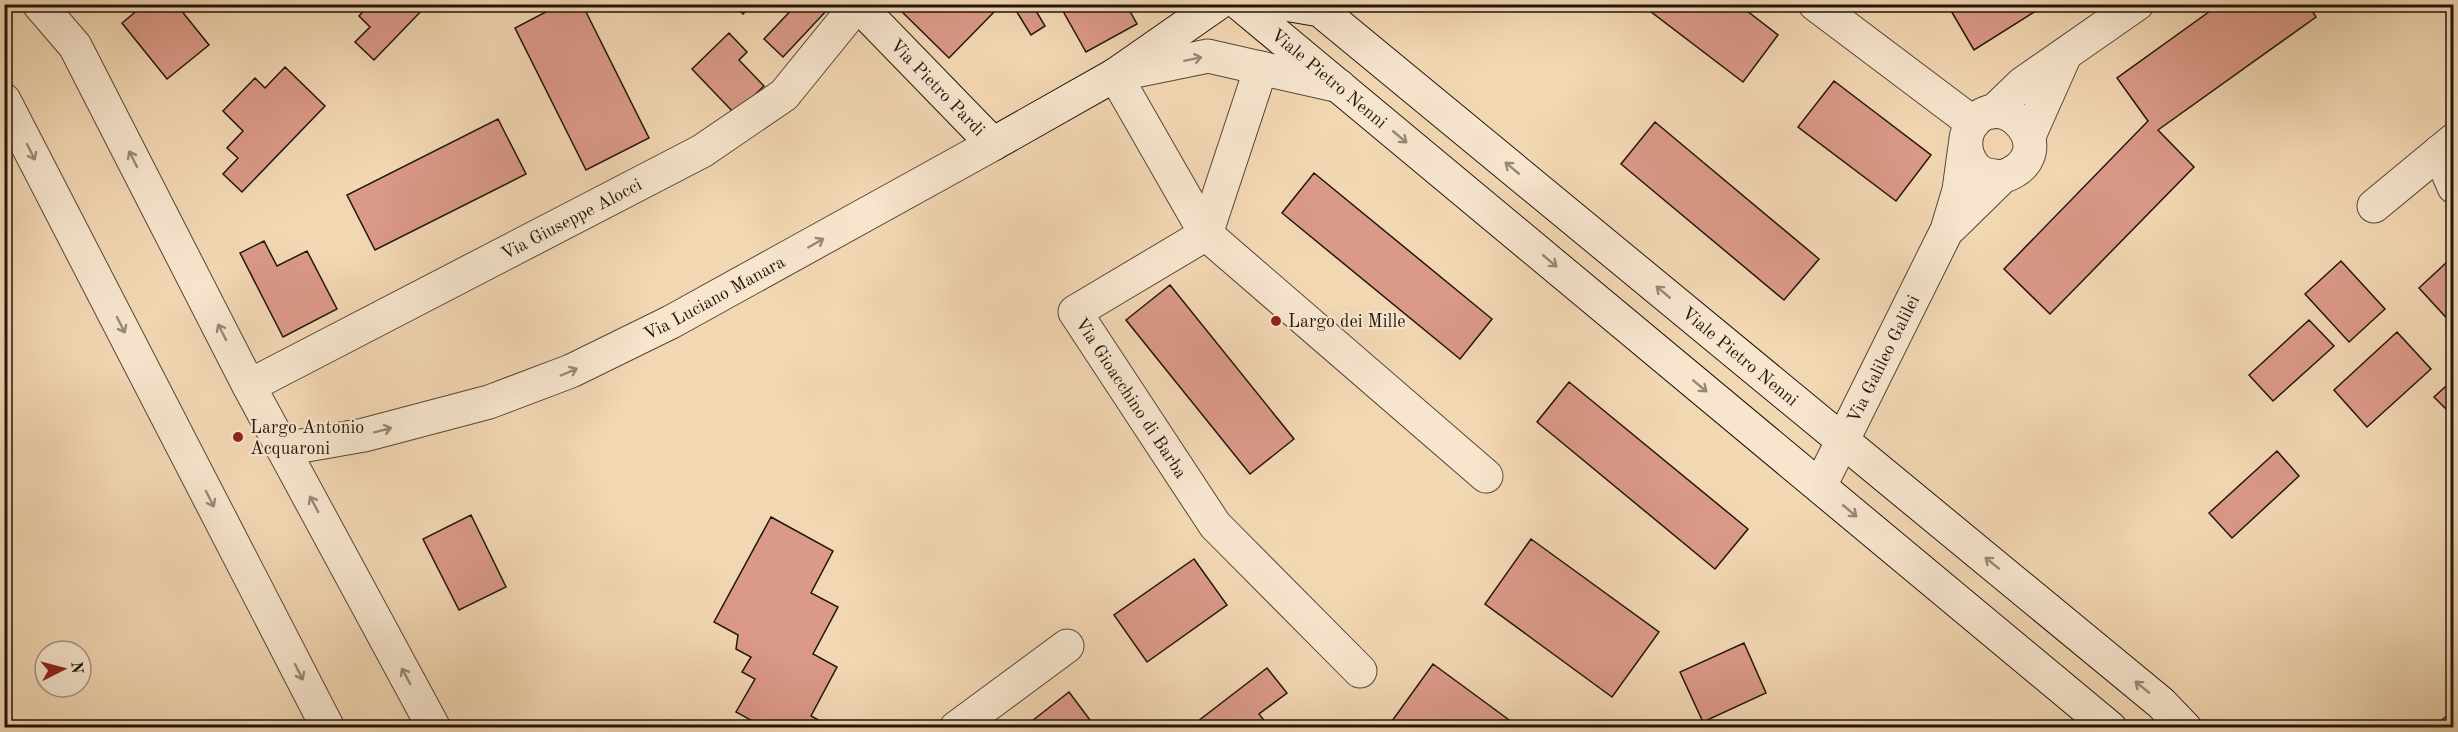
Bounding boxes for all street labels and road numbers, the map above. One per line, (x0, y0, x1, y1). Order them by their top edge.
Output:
street label: Viale Pietro Nenni (1267, 26, 1390, 132)
street label: Via Pietro Pardi (886, 36, 988, 140)
street label: Via Giuseppe Alocci (498, 176, 645, 264)
street label: Via Luciano Manara (641, 253, 788, 344)
street label: Via Galileo Galilei (1845, 292, 1923, 426)
street label: Viale Pietro Nenni (1678, 304, 1801, 410)
street label: Via Gioacchino di Barba (1071, 315, 1190, 482)

